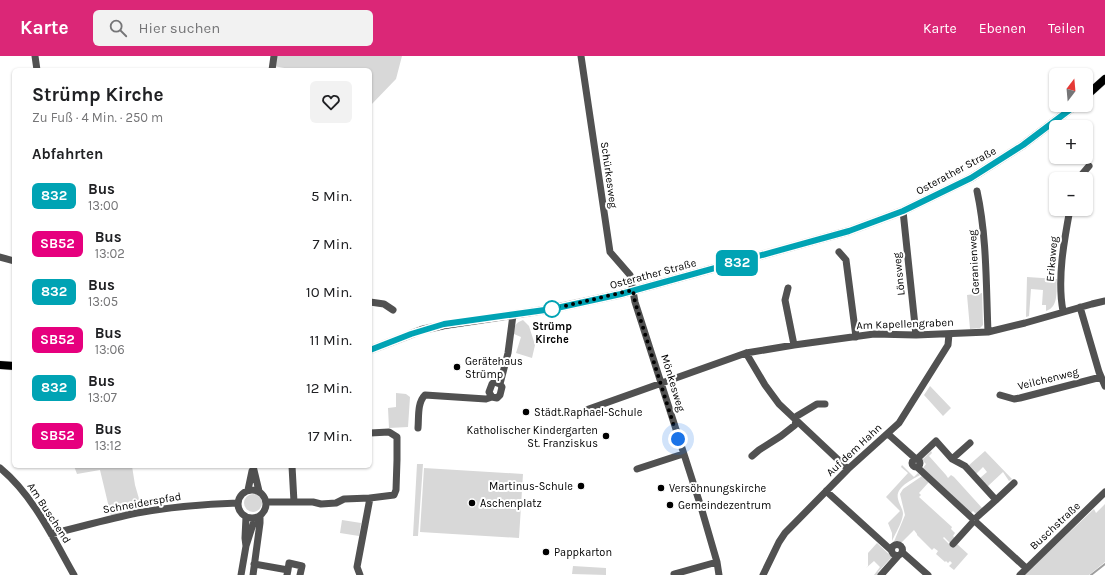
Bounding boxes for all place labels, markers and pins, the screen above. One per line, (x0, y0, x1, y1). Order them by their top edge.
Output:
marker: Strümp Kirche (543, 300, 561, 318)
place label: Strümp Kirche (532, 320, 572, 346)
place label: Gerätehaus Strümp (465, 355, 523, 381)
marker: Gerätehaus Strümp (452, 362, 462, 372)
place label: Städt.Raphael-Schule (534, 406, 643, 419)
marker: Städt.Raphael-Schule (521, 407, 531, 417)
place label: Katholischer Kindergarten St. Franziskus (467, 424, 598, 450)
marker: Katholischer Kindergarten St. Franziskus (601, 431, 611, 441)
place label: Martinus-Schule (489, 480, 573, 493)
marker: Martinus-Schule (576, 481, 586, 491)
place label: Versöhnungskirche (669, 482, 767, 495)
marker: Versöhnungskirche (656, 483, 666, 493)
place label: Aschenplatz (480, 497, 542, 510)
marker: Aschenplatz (467, 498, 477, 508)
place label: Gemeindezentrum (678, 499, 771, 512)
marker: Gemeindezentrum (665, 500, 675, 510)
place label: Pappkarton (554, 546, 612, 559)
marker: Pappkarton (541, 547, 551, 557)

